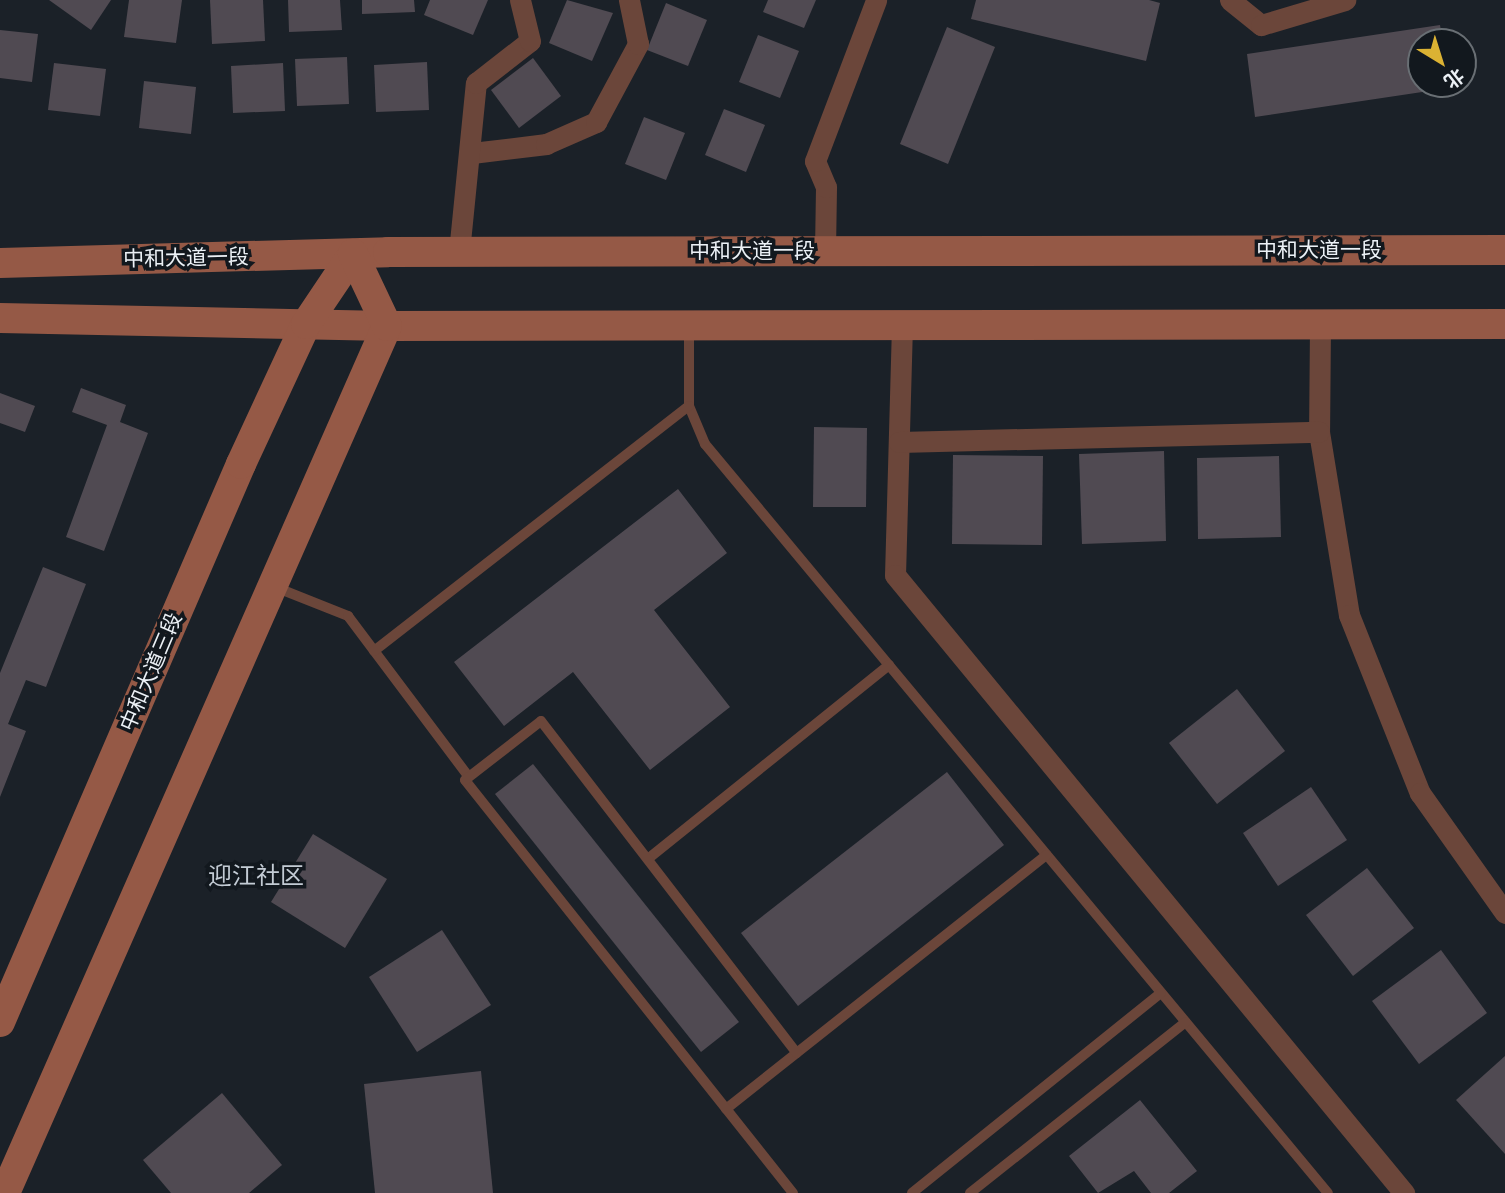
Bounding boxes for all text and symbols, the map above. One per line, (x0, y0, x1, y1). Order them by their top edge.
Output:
north arrow (1407, 28, 1477, 98)
text: 北 (1439, 63, 1469, 94)
street label: 中和大道一段 (1256, 237, 1382, 263)
street label: 中和大道一段 (689, 238, 815, 264)
street label: 中和大道一段 (123, 244, 249, 272)
street label: 中和大道三段 (115, 609, 187, 735)
district label: 迎江社区 (208, 862, 304, 890)

